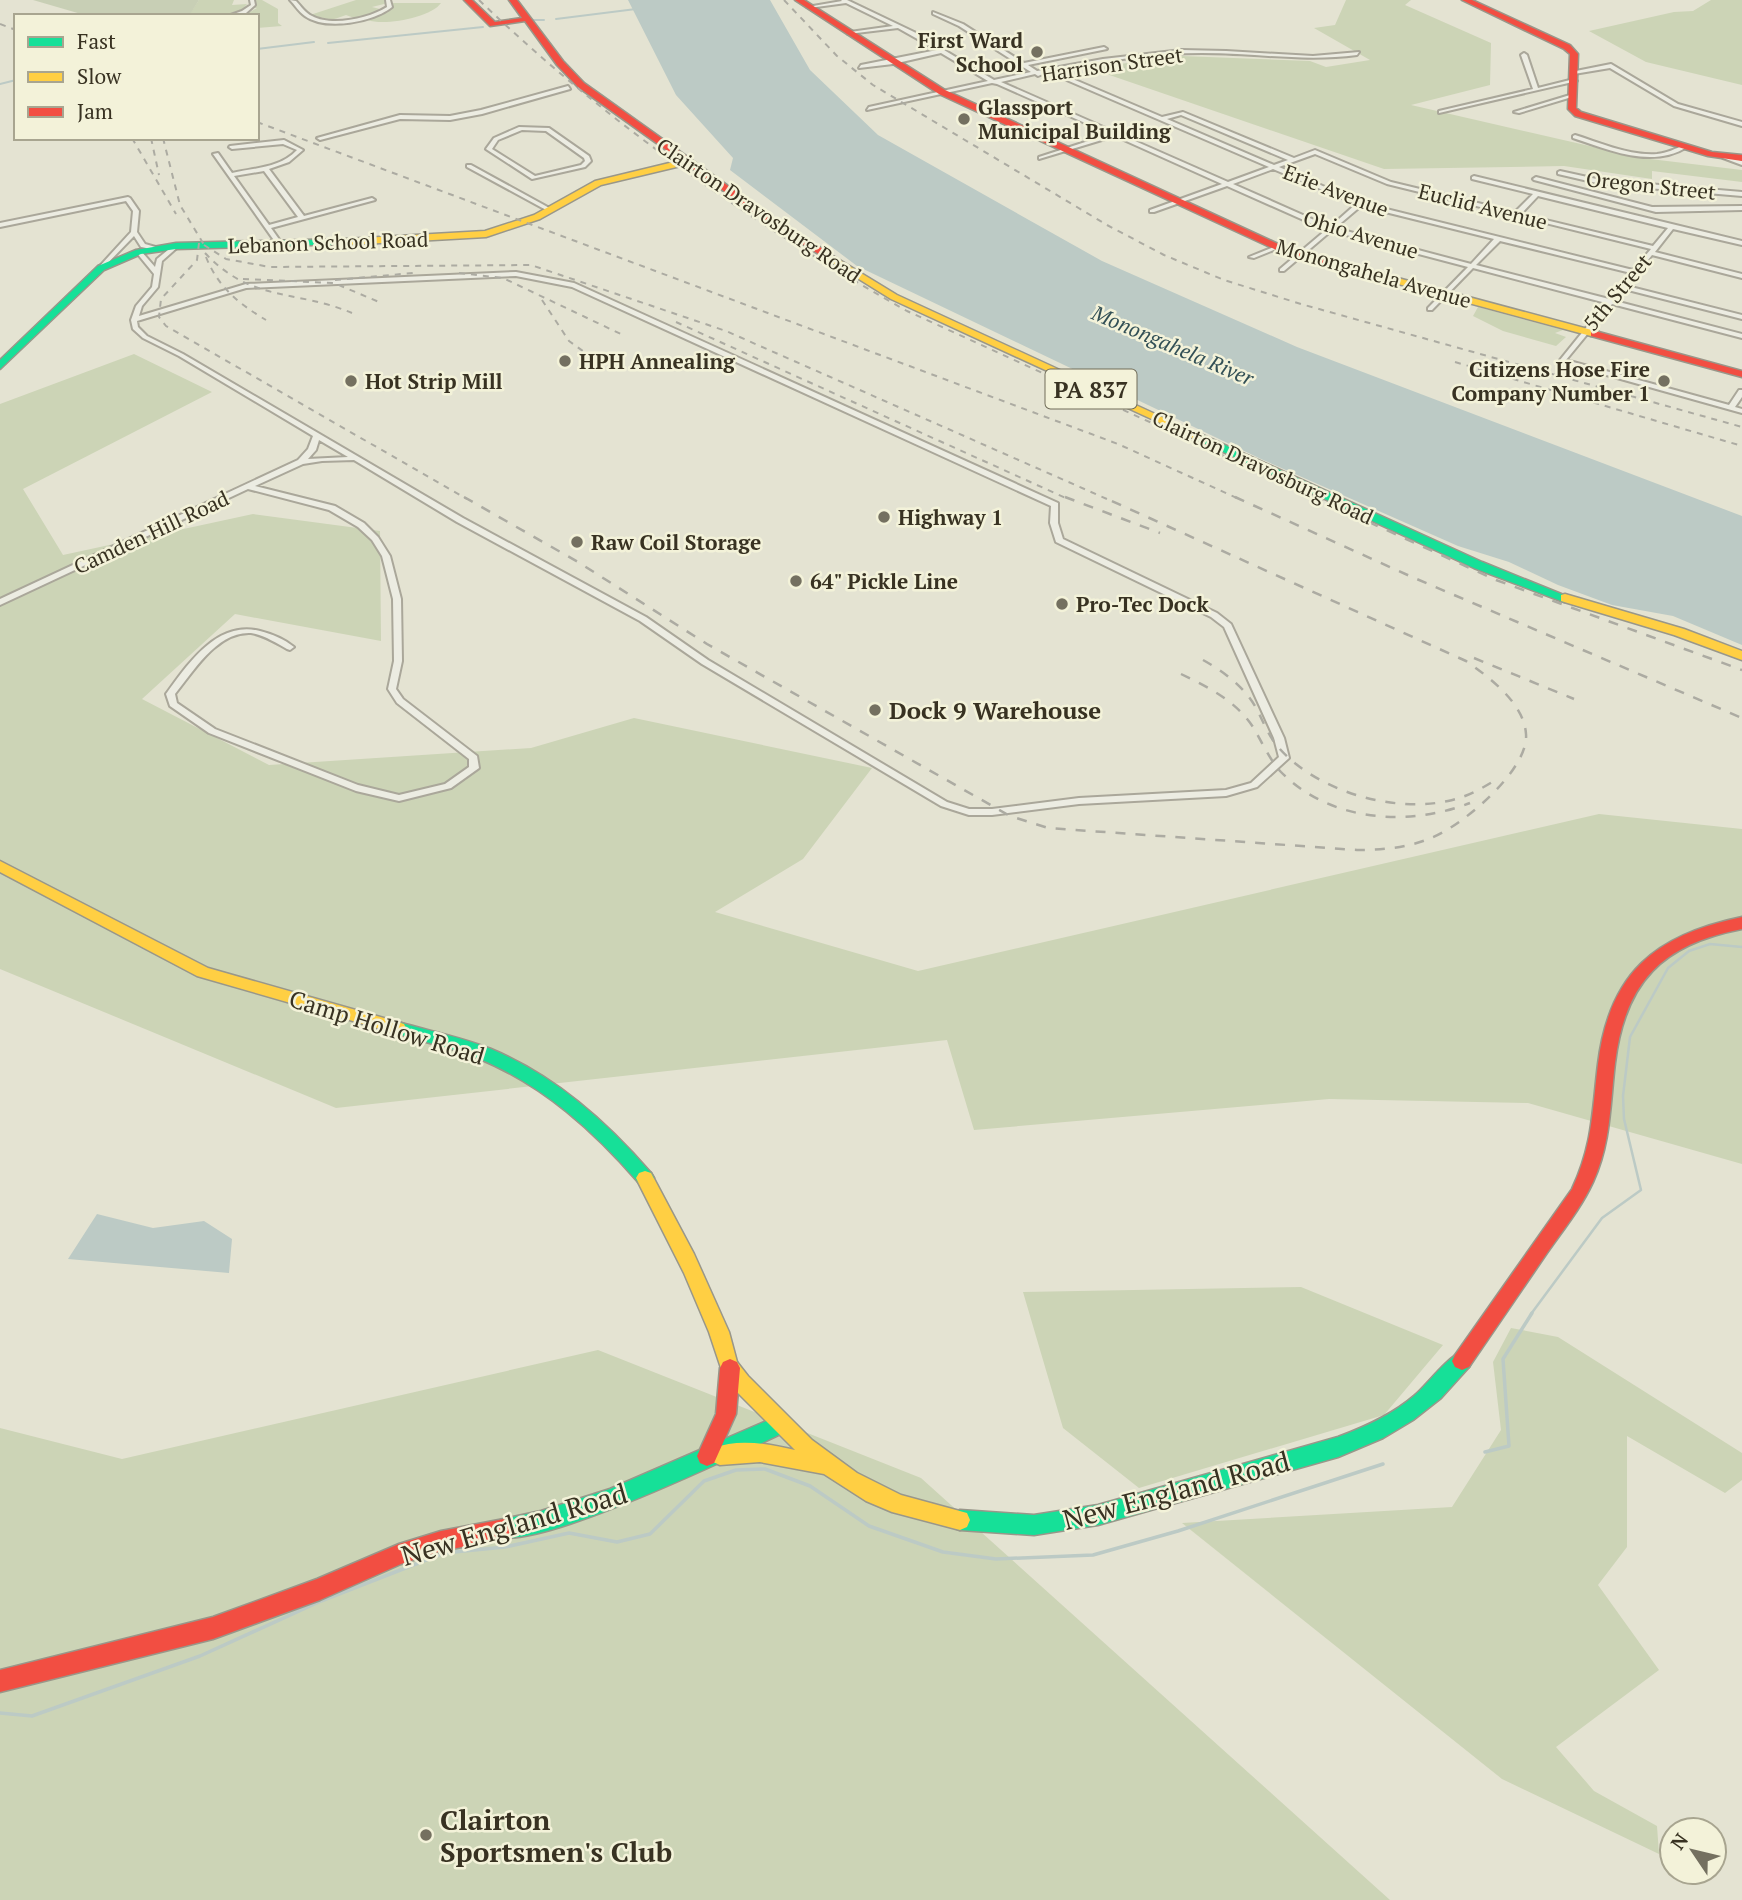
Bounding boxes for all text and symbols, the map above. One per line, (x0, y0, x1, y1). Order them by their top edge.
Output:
legend (14, 14, 259, 140)
place label: First Ward School (918, 26, 1023, 78)
text: Fast (77, 27, 116, 55)
street label: Harrison Street (1039, 40, 1185, 88)
marker: First Ward School (1029, 44, 1045, 60)
text: Slow (77, 62, 122, 90)
place label: Glassport Municipal Building (978, 93, 1172, 145)
text: Jam (77, 97, 113, 125)
marker: Glassport Municipal Building (956, 111, 972, 127)
street label: Clairton Dravosburg Road (651, 131, 867, 289)
street label: Erie Avenue (1279, 157, 1393, 223)
street label: Oregon Street (1585, 164, 1718, 206)
street label: Euclid Avenue (1416, 176, 1550, 236)
street label: Ohio Avenue (1300, 203, 1422, 265)
street label: Lebanon School Road (227, 224, 429, 259)
street label: Monongahela Avenue (1273, 232, 1475, 314)
street label: 5th Street (1577, 247, 1658, 336)
water label: Monongahela River (1087, 298, 1259, 392)
place label: HPH Annealing (579, 347, 736, 375)
marker: HPH Annealing (557, 353, 573, 369)
place label: Citizens Hose Fire Company Number 1 (1452, 355, 1650, 407)
place label: Hot Strip Mill (365, 367, 503, 395)
road number: PA 837 (1046, 370, 1136, 408)
marker: Hot Strip Mill (343, 373, 359, 389)
marker: Citizens Hose Fire Company Number 1 (1656, 373, 1672, 389)
street label: Clairton Dravosburg Road (1148, 403, 1378, 531)
street label: Camden Hill Road (69, 484, 233, 580)
place label: Highway 1 (898, 503, 1003, 531)
marker: Highway 1 (876, 509, 892, 525)
place label: Raw Coil Storage (591, 528, 761, 556)
marker: Raw Coil Storage (569, 534, 585, 550)
place label: 64" Pickle Line (810, 567, 958, 595)
marker: 64" Pickle Line (788, 573, 804, 589)
place label: Pro-Tec Dock (1076, 590, 1209, 618)
marker: Pro-Tec Dock (1054, 596, 1070, 612)
place label: Dock 9 Warehouse (889, 694, 1101, 726)
marker: Dock 9 Warehouse (867, 702, 883, 718)
street label: Camp Hollow Road (285, 982, 489, 1072)
street label: New England Road (1058, 1442, 1294, 1538)
street label: New England Road (397, 1474, 631, 1574)
place label: Clairton Sportsmen's Club (440, 1801, 672, 1870)
north arrow (1658, 1816, 1728, 1886)
marker: Clairton Sportsmen's Club (418, 1827, 434, 1843)
text: N (1664, 1827, 1693, 1854)

